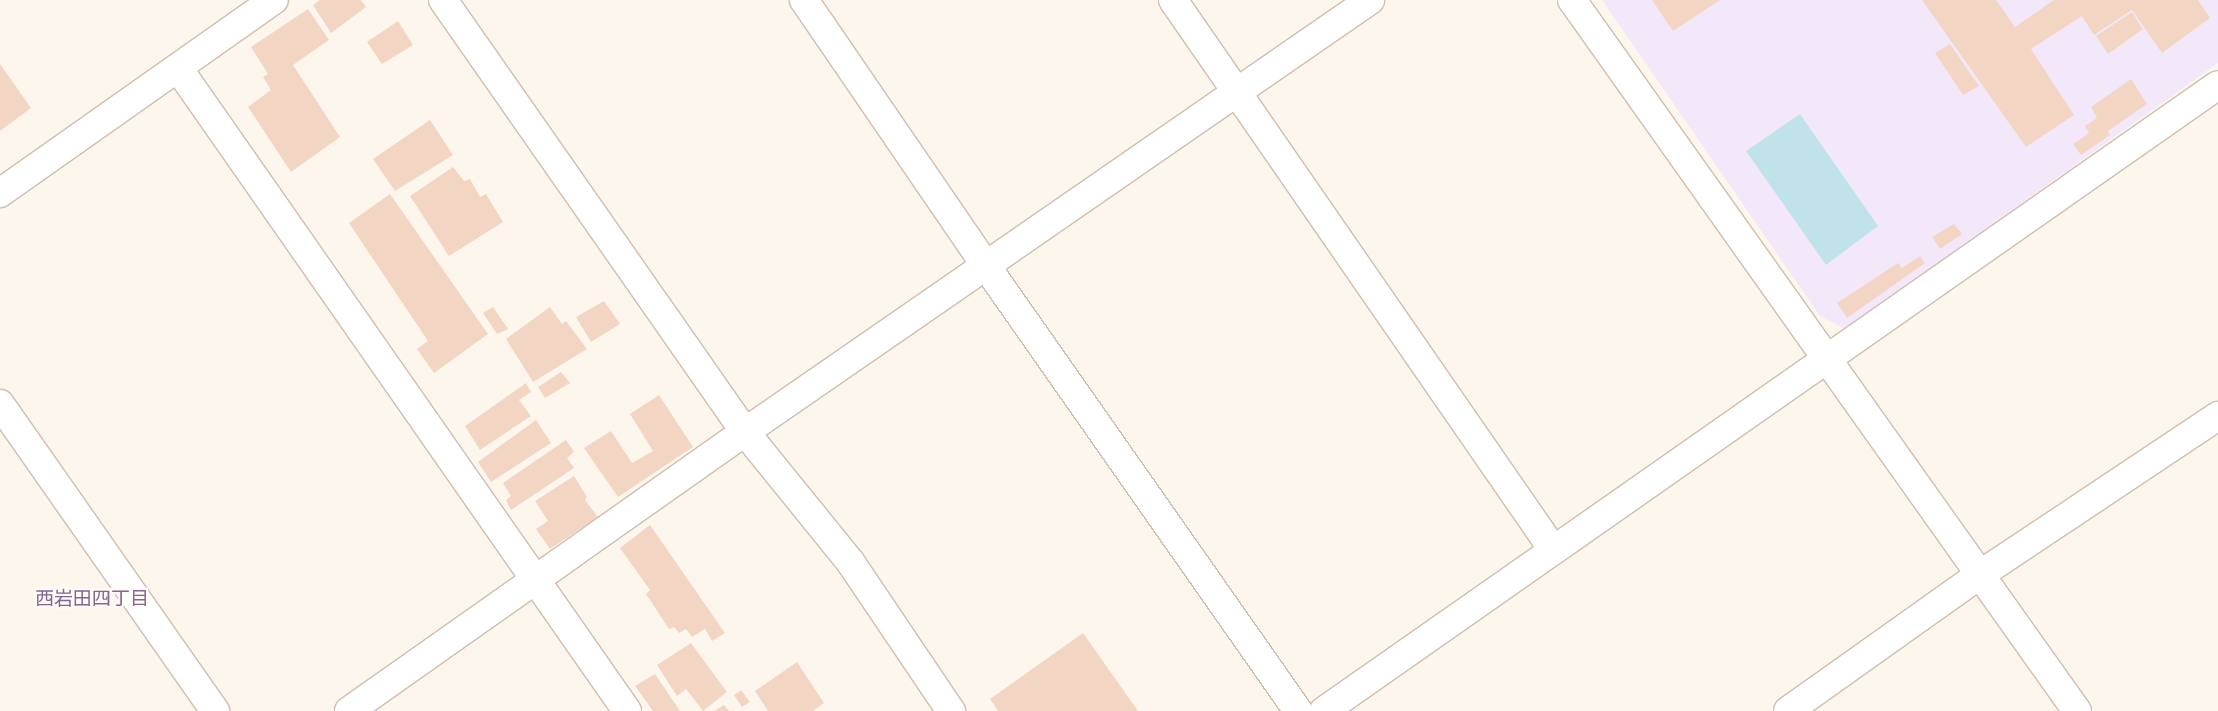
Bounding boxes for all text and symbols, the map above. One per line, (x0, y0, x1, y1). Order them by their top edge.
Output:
district label: 西岩田四丁目 (35, 588, 149, 610)

